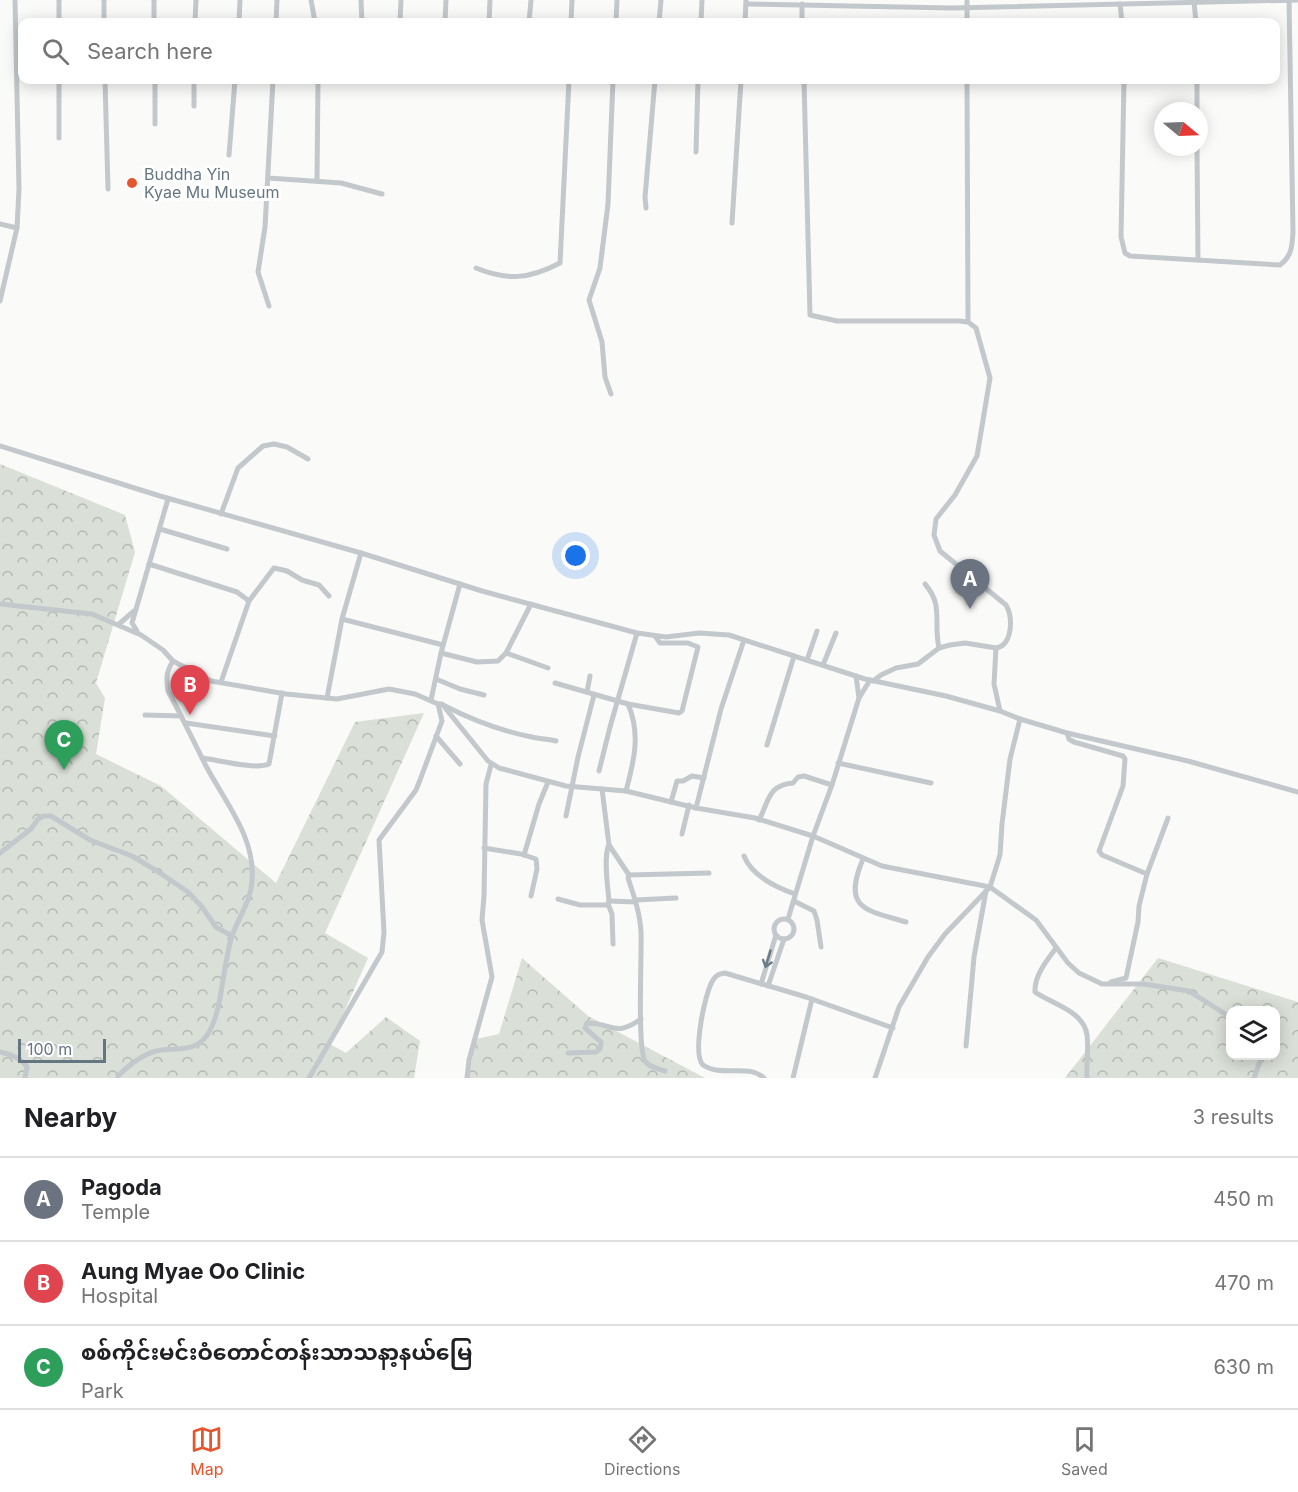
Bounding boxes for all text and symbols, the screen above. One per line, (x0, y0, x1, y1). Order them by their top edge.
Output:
search box (18, 18, 1280, 84)
icon: search (39, 35, 72, 68)
text: Search here (87, 38, 213, 64)
north arrow (1154, 102, 1208, 156)
place label: Buddha Yin Kyae Mu Museum (144, 164, 279, 202)
marker: Buddha Yin Kyae Mu Museum (125, 176, 139, 190)
your location (561, 541, 590, 570)
pin: A (950, 560, 990, 609)
pin: B (170, 666, 210, 715)
pin: C (44, 720, 84, 770)
one-way arrow (762, 949, 773, 968)
map controls (1226, 1006, 1280, 1060)
button: layers (1226, 1006, 1280, 1060)
scale bar (18, 1036, 106, 1064)
text: 100 m (27, 1039, 72, 1059)
text: Nearby (24, 1102, 117, 1133)
text: 3 results (1193, 1105, 1274, 1129)
text: Pagoda (81, 1174, 162, 1200)
text: A (36, 1187, 51, 1211)
text: 450 m (1213, 1187, 1274, 1211)
text: Temple (81, 1200, 150, 1224)
text: Aung Myae Oo Clinic (81, 1258, 305, 1284)
text: B (37, 1271, 50, 1295)
text: 470 m (1214, 1271, 1274, 1295)
text: Hospital (81, 1284, 158, 1308)
text: စစ်ကိုင်းမင်းဝံတောင်တန်းသာသနာ့နယ်မြေ (81, 1339, 472, 1365)
text: C (36, 1355, 51, 1379)
text: 630 m (1213, 1355, 1274, 1379)
text: Park (81, 1379, 124, 1403)
tab: Map (190, 1423, 224, 1479)
tab: Directions (604, 1423, 680, 1479)
tab: Saved (1061, 1423, 1108, 1479)

